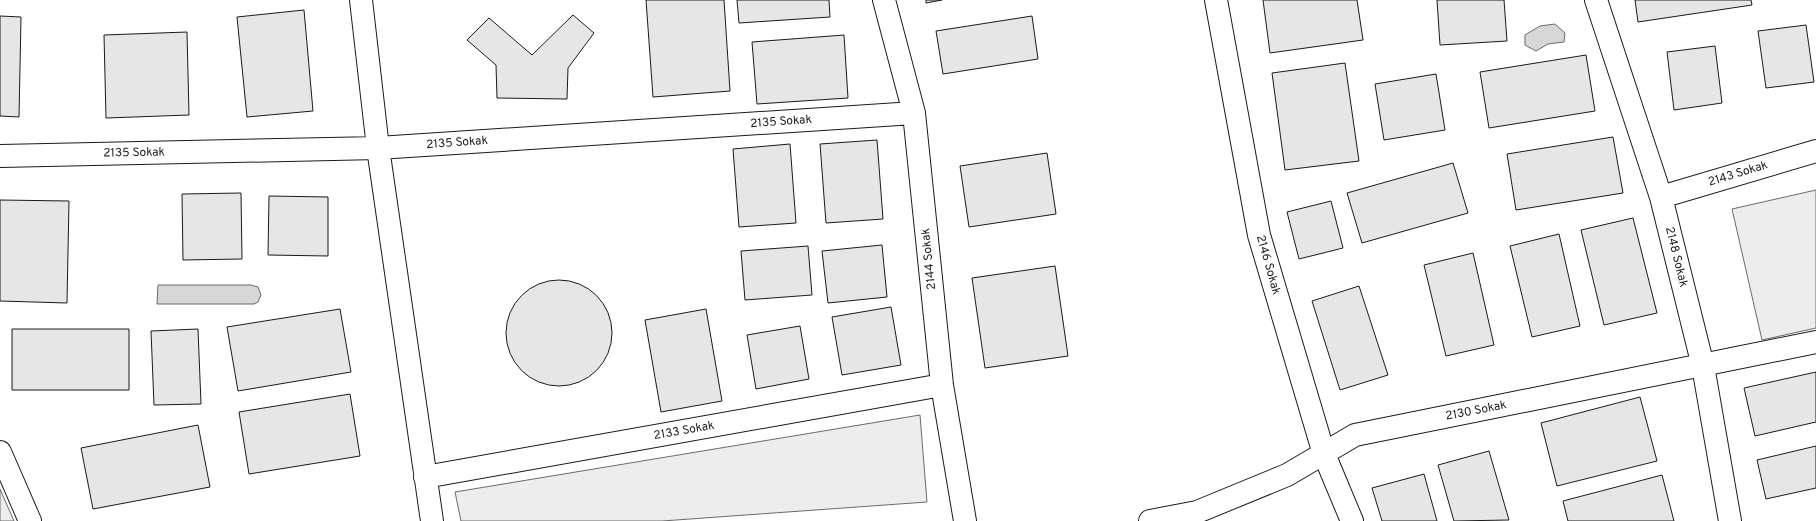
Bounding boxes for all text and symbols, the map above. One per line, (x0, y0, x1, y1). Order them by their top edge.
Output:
street label: 2135 Sokak (750, 112, 812, 132)
street label: 2135 Sokak (426, 133, 488, 153)
street label: 2135 Sokak (103, 144, 165, 162)
street label: 2143 Sokak (1706, 157, 1770, 191)
street label: 2148 Sokak (1661, 225, 1691, 289)
street label: 2144 Sokak (918, 227, 940, 291)
street label: 2146 Sokak (1252, 233, 1284, 297)
street label: 2130 Sokak (1444, 397, 1508, 425)
street label: 2133 Sokak (652, 418, 716, 444)

